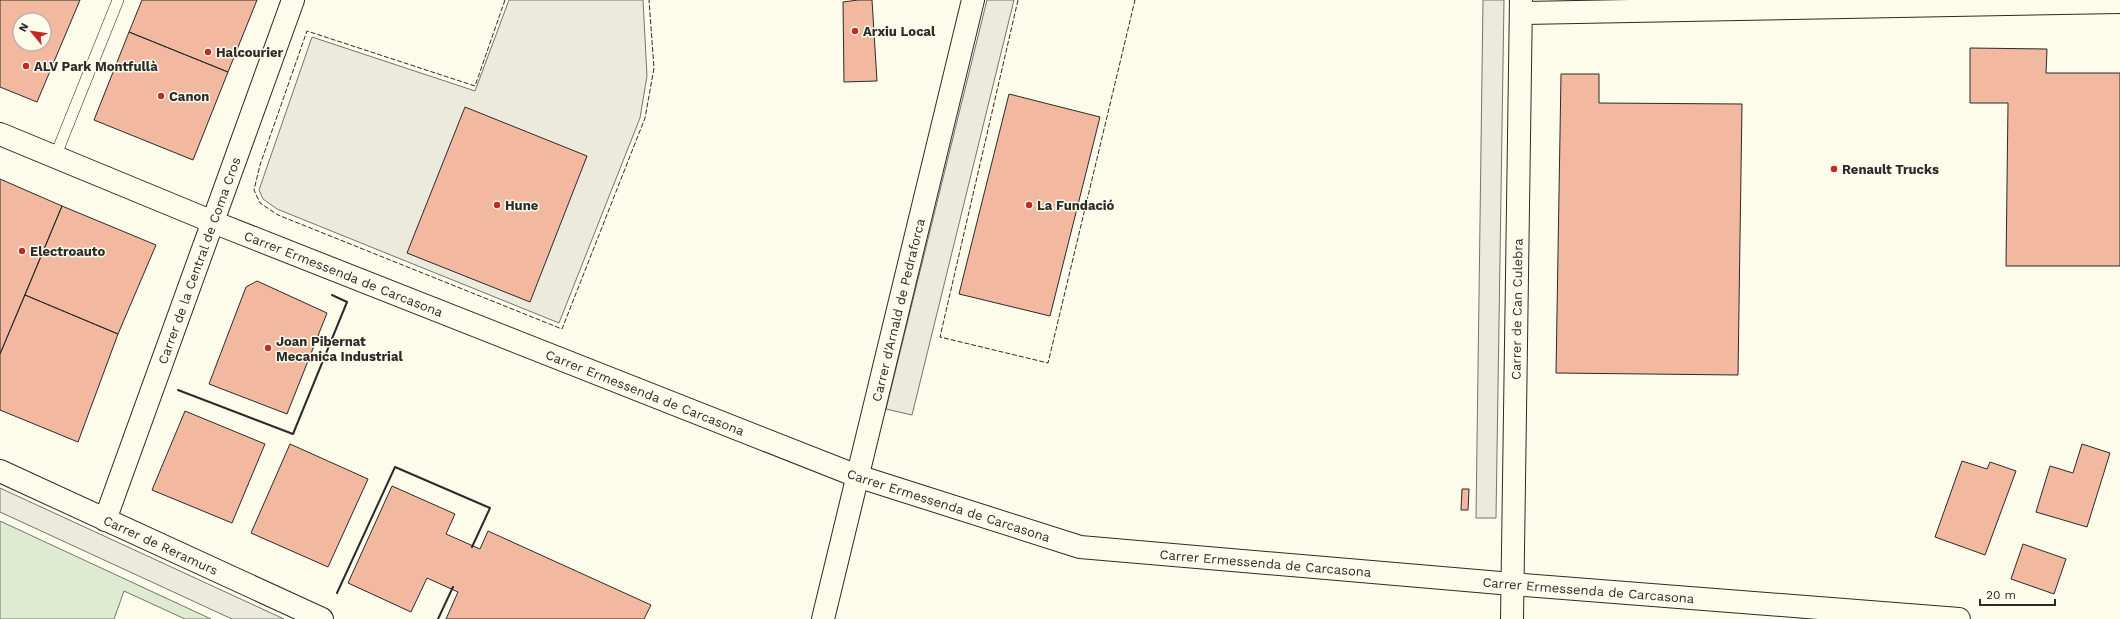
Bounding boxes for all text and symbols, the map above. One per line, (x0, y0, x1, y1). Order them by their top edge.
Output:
north arrow (12, 12, 52, 52)
text: N (16, 21, 31, 34)
place label: Arxiu Local (863, 24, 936, 39)
marker: Arxiu Local (850, 26, 860, 36)
place label: Halcourier (216, 45, 283, 60)
marker: Halcourier (203, 47, 213, 57)
place label: ALV Park Montfullà (34, 59, 158, 74)
marker: ALV Park Montfullà (21, 61, 31, 71)
place label: Canon (169, 89, 209, 104)
marker: Canon (156, 91, 166, 101)
street label: Carrer de la Central de Coma Cros (155, 155, 243, 366)
place label: Renault Trucks (1842, 162, 1939, 177)
marker: Renault Trucks (1829, 164, 1839, 174)
place label: Hune (505, 198, 539, 213)
place label: La Fundació (1037, 198, 1115, 213)
marker: Hune (492, 200, 502, 210)
marker: La Fundació (1024, 200, 1034, 210)
street label: Carrer d'Arnald de Pedraforca (868, 216, 927, 403)
street label: Carrer Ermessenda de Carcasona (242, 228, 446, 320)
street label: Carrer de Can Culebra (1508, 237, 1525, 380)
place label: Electroauto (30, 244, 106, 259)
marker: Electroauto (17, 246, 27, 256)
place label: Joan Pibernat Mecanica Industrial (276, 334, 403, 364)
marker: Joan Pibernat Mecanica Industrial (263, 343, 273, 353)
street label: Carrer Ermessenda de Carcasona (544, 347, 747, 439)
street label: Carrer Ermessenda de Carcasona (845, 465, 1053, 545)
street label: Carrer de Reramurs (101, 512, 221, 578)
street label: Carrer Ermessenda de Carcasona (1159, 546, 1373, 579)
street label: Carrer Ermessenda de Carcasona (1482, 574, 1695, 606)
scale bar (1980, 581, 2055, 607)
text: 20 m (1986, 588, 2016, 602)

